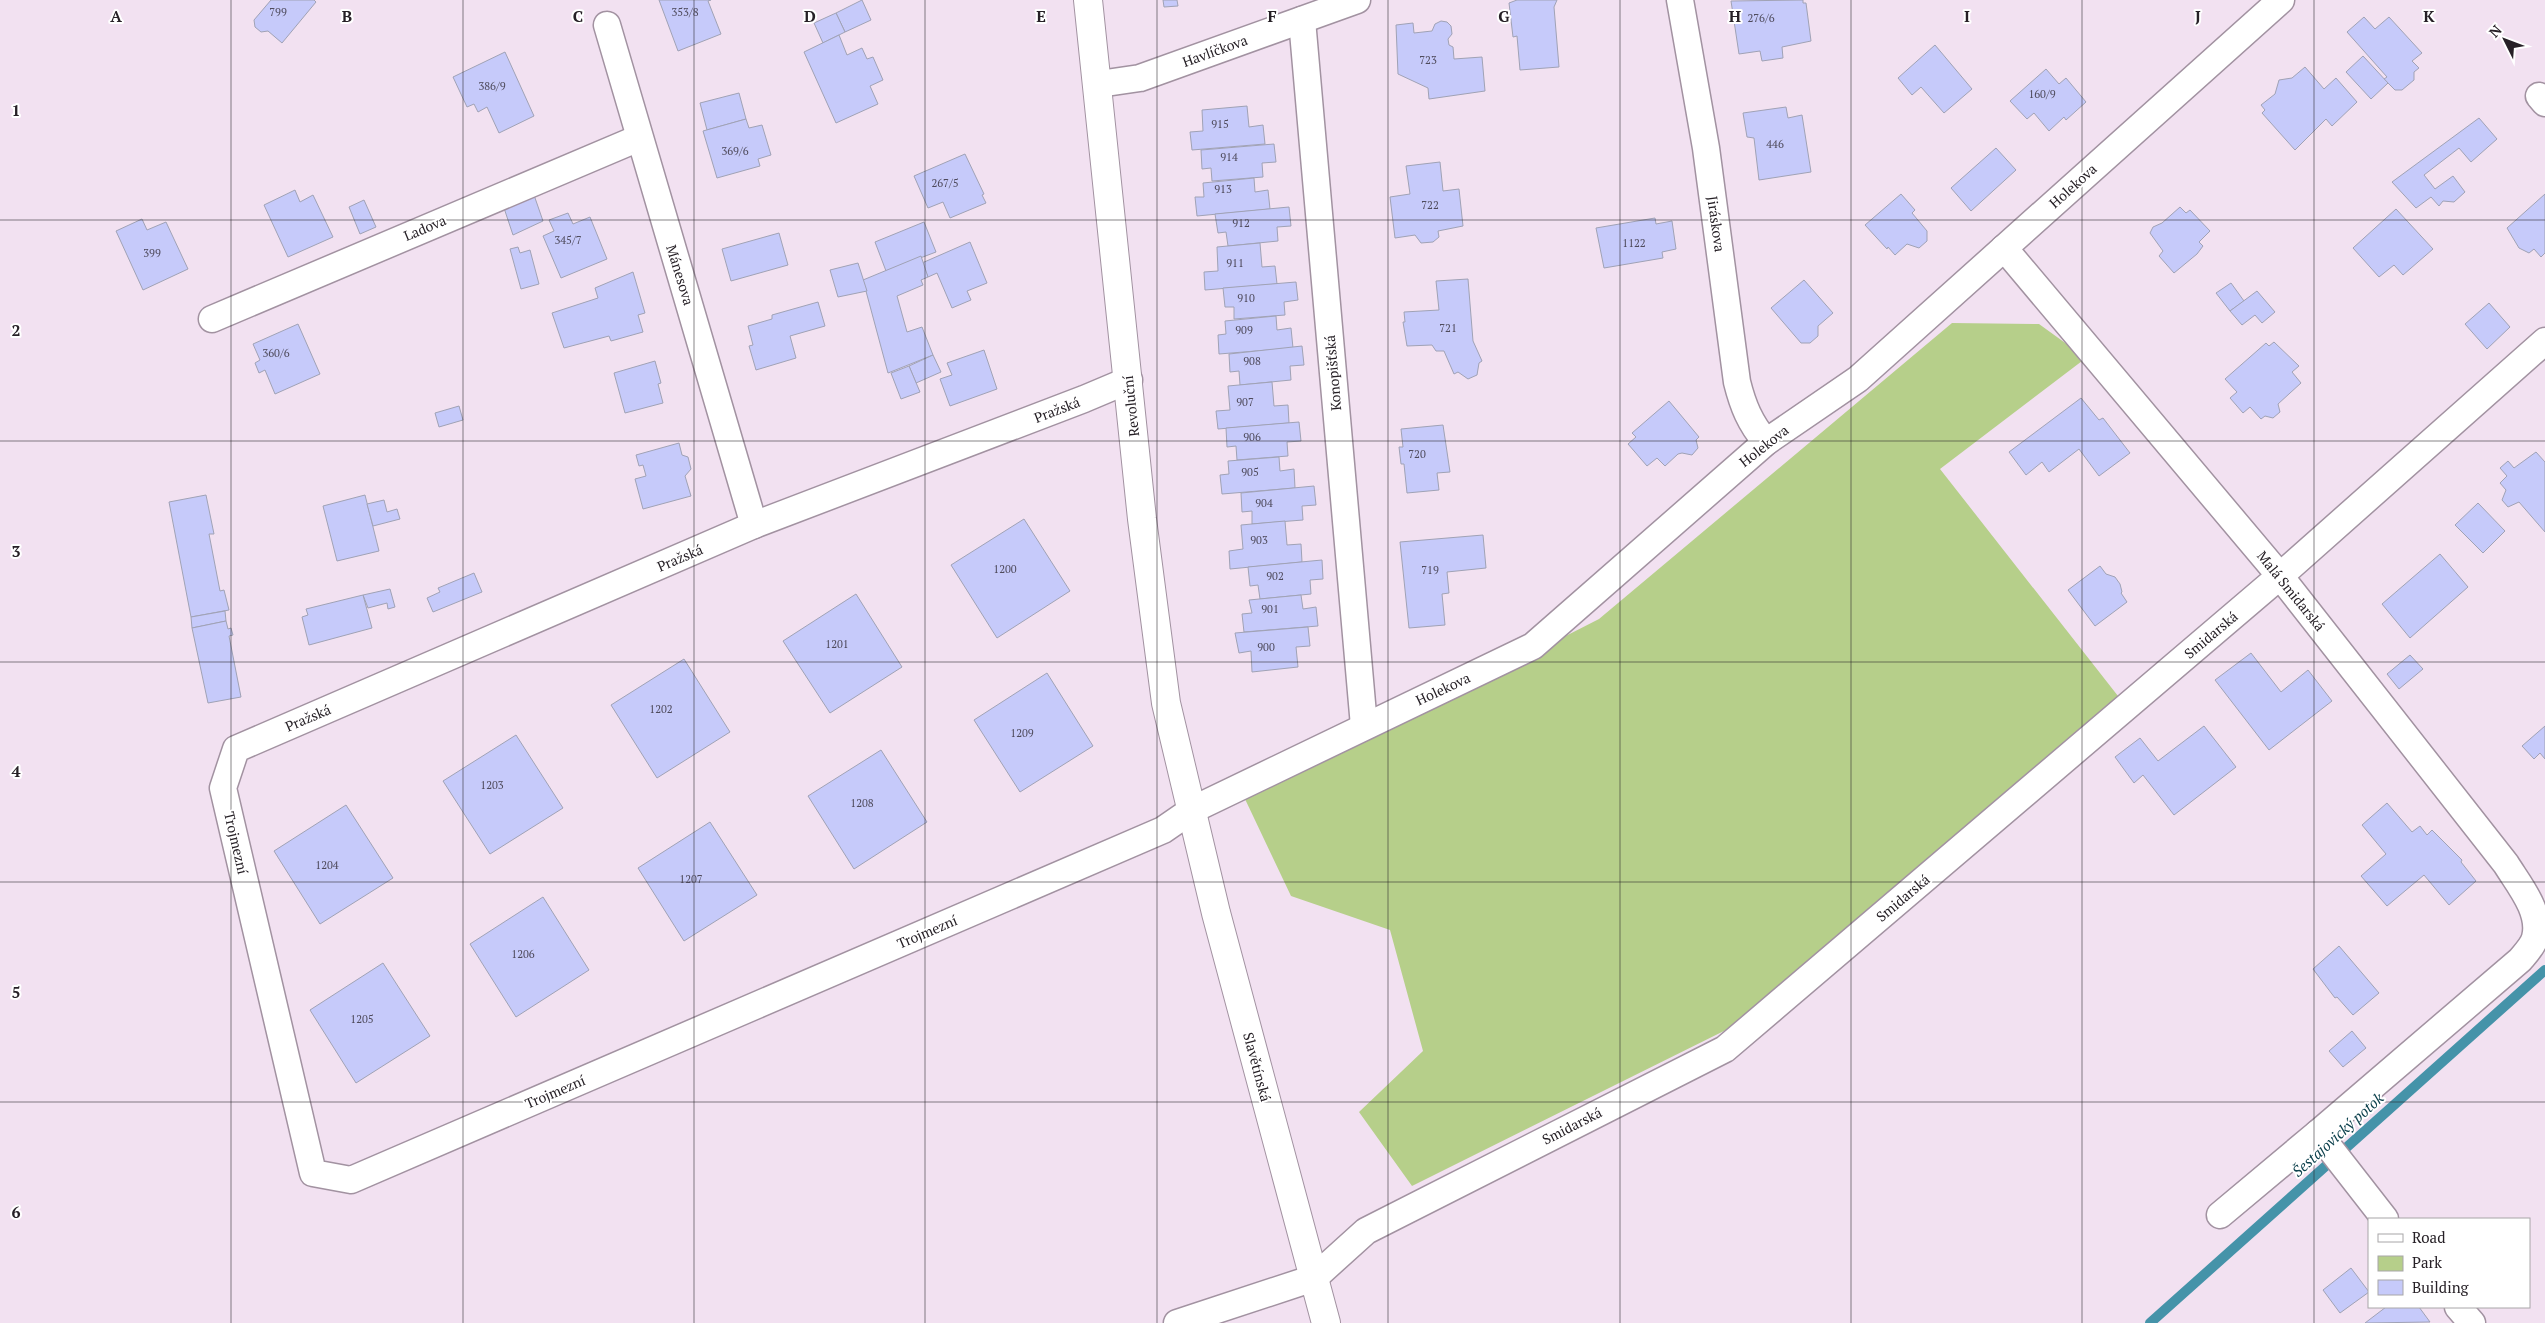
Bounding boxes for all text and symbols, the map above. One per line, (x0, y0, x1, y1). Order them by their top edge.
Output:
text: A (110, 5, 122, 27)
house number: 799 (269, 5, 287, 19)
text: B (342, 5, 352, 27)
text: C (573, 5, 583, 27)
house number: 353/8 (671, 5, 699, 19)
text: D (804, 5, 816, 27)
text: E (1036, 5, 1046, 27)
text: F (1267, 5, 1277, 27)
text: G (1498, 5, 1510, 27)
text: H (1729, 5, 1741, 27)
text: I (1964, 5, 1970, 27)
text: J (2195, 5, 2201, 27)
text: K (2423, 5, 2435, 27)
house number: 276/6 (1747, 11, 1775, 25)
north arrow (2480, 15, 2530, 65)
text: N (2484, 20, 2506, 41)
street label: Havlíčkova (1180, 30, 1250, 71)
house number: 723 (1419, 53, 1437, 67)
house number: 386/9 (478, 79, 506, 93)
house number: 160/9 (2028, 87, 2056, 101)
text: 1 (11, 99, 21, 121)
house number: 915 (1211, 117, 1229, 131)
house number: 446 (1766, 137, 1784, 151)
house number: 369/6 (721, 144, 749, 158)
house number: 914 (1220, 150, 1238, 164)
street label: Holekova (2045, 159, 2101, 212)
house number: 267/5 (931, 176, 959, 190)
house number: 913 (1214, 182, 1232, 196)
street label: Jiráskova (1703, 195, 1730, 253)
house number: 722 (1421, 198, 1439, 212)
street label: Ladova (401, 210, 449, 245)
house number: 912 (1232, 216, 1250, 230)
house number: 345/7 (554, 233, 582, 247)
house number: 1122 (1622, 236, 1646, 250)
street label: Mánesova (662, 242, 699, 307)
house number: 399 (143, 246, 161, 260)
house number: 911 (1226, 256, 1244, 270)
house number: 910 (1237, 291, 1255, 305)
text: 2 (11, 319, 21, 341)
house number: 721 (1439, 321, 1457, 335)
house number: 909 (1235, 323, 1253, 337)
street label: Konopišťská (1320, 334, 1345, 412)
house number: 360/6 (262, 346, 290, 360)
house number: 908 (1243, 354, 1261, 368)
street label: Revoluční (1118, 374, 1143, 438)
street label: Pražská (1031, 392, 1083, 427)
house number: 907 (1236, 395, 1254, 409)
street label: Holekova (1735, 420, 1792, 471)
house number: 906 (1243, 430, 1261, 444)
house number: 720 (1408, 447, 1426, 461)
house number: 905 (1241, 465, 1259, 479)
house number: 904 (1255, 496, 1273, 510)
house number: 903 (1250, 533, 1268, 547)
street label: Pražská (654, 539, 706, 576)
text: 3 (11, 540, 21, 562)
street label: Malá Smidarská (2253, 547, 2330, 635)
house number: 1200 (993, 562, 1017, 576)
house number: 719 (1421, 563, 1439, 577)
house number: 902 (1266, 569, 1284, 583)
house number: 901 (1261, 602, 1279, 616)
street label: Smidarská (2180, 607, 2241, 663)
house number: 1201 (825, 637, 849, 651)
house number: 900 (1257, 640, 1275, 654)
street label: Holekova (1413, 668, 1473, 709)
street label: Pražská (282, 699, 334, 736)
house number: 1202 (649, 702, 673, 716)
house number: 1209 (1010, 726, 1034, 740)
text: 4 (11, 760, 21, 782)
house number: 1203 (480, 778, 504, 792)
house number: 1208 (850, 796, 874, 810)
street label: Trojmezní (220, 810, 253, 877)
house number: 1204 (315, 858, 339, 872)
street label: Smidarská (1872, 870, 1933, 926)
house number: 1207 (679, 872, 703, 886)
street label: Trojmezní (894, 910, 961, 953)
house number: 1206 (511, 947, 535, 961)
text: 5 (11, 981, 21, 1003)
house number: 1205 (350, 1012, 374, 1026)
street label: Slavětínská (1239, 1030, 1276, 1104)
street label: Trojmezní (522, 1070, 589, 1113)
water label: Šestajovický potok (2287, 1087, 2388, 1181)
street label: Smidarská (1539, 1102, 1605, 1149)
text: 6 (11, 1201, 21, 1223)
legend (2368, 1218, 2530, 1308)
text: Road (2412, 1227, 2445, 1247)
text: Park (2412, 1252, 2442, 1272)
text: Building (2412, 1277, 2470, 1297)

